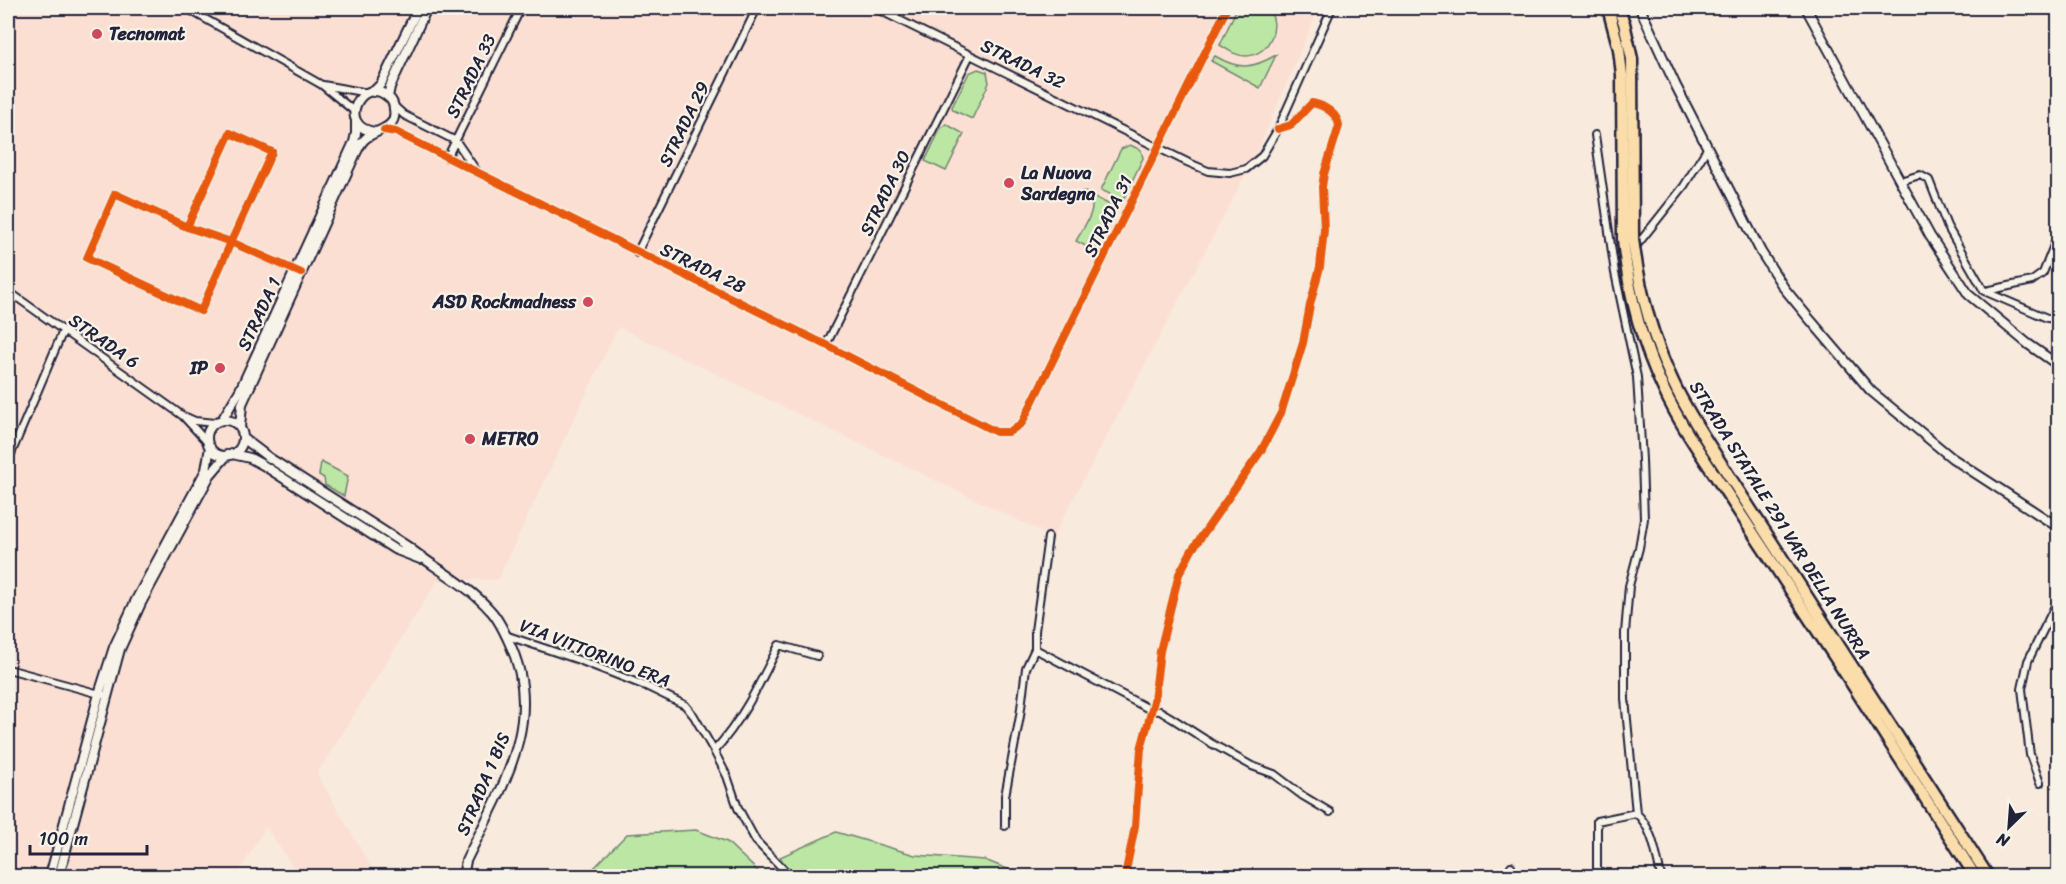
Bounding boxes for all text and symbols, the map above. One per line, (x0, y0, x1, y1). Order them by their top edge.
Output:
place label: Tecnomat (109, 18, 185, 50)
marker: Tecnomat (90, 27, 104, 41)
street label: STRADA 33 (437, 28, 505, 124)
street label: STRADA 32 (975, 30, 1071, 98)
street label: STRADA 29 (649, 76, 719, 172)
street label: STRADA 30 (850, 145, 920, 241)
place label: La Nuova Sardegna (1020, 157, 1096, 210)
street label: STRADA 31 (1074, 169, 1142, 263)
marker: La Nuova Sardegna (1002, 176, 1016, 190)
street label: STRADA 28 (655, 233, 751, 303)
street label: STRADA 1 (228, 272, 290, 356)
place label: ASD Rockmadness (432, 286, 577, 318)
marker: ASD Rockmadness (581, 295, 595, 309)
street label: STRADA 6 (62, 305, 146, 377)
place label: IP (189, 352, 209, 384)
marker: IP (213, 361, 227, 375)
street label: STRADA STATALE 291 VAR DELLA NURRA (1681, 374, 1879, 666)
place label: METRO (481, 423, 539, 455)
marker: METRO (463, 432, 477, 446)
street label: VIA VITTORINO ERA (515, 610, 675, 696)
street label: STRADA 1 BIS (447, 727, 519, 841)
north arrow (1979, 797, 2039, 857)
scale bar (30, 818, 147, 856)
text: 100 m (39, 823, 88, 855)
text: N (1991, 824, 2015, 856)

